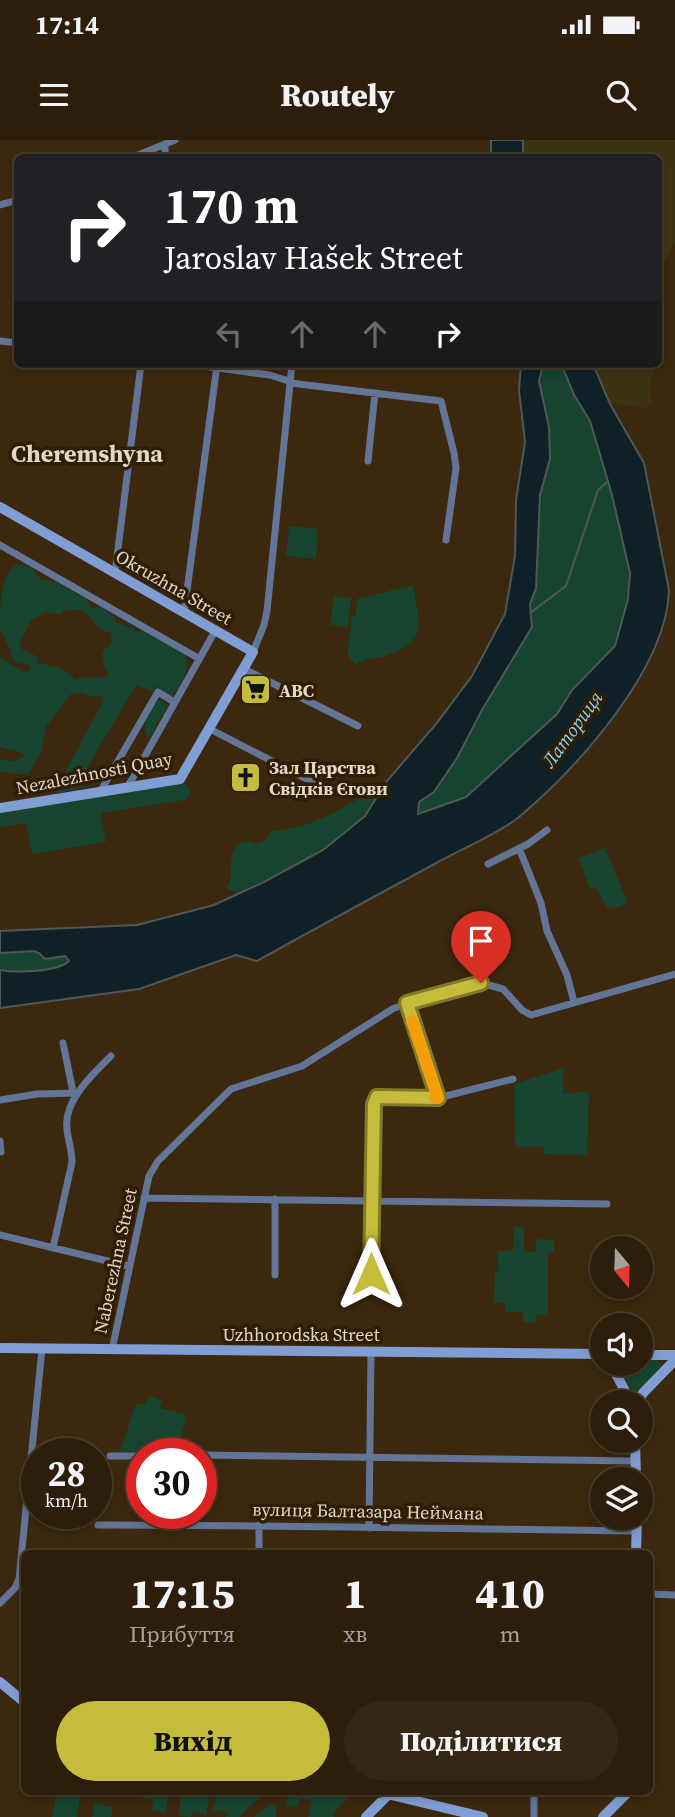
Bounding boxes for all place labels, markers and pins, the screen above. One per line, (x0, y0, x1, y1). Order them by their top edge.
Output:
supermarket icon: ABC (239, 673, 273, 707)
place label: ABC (279, 678, 314, 703)
place label: Зал Царства Свідків Єгови (269, 755, 388, 801)
church icon: Зал Царства Свідків Єгови (229, 760, 263, 794)
pin (451, 911, 511, 983)

